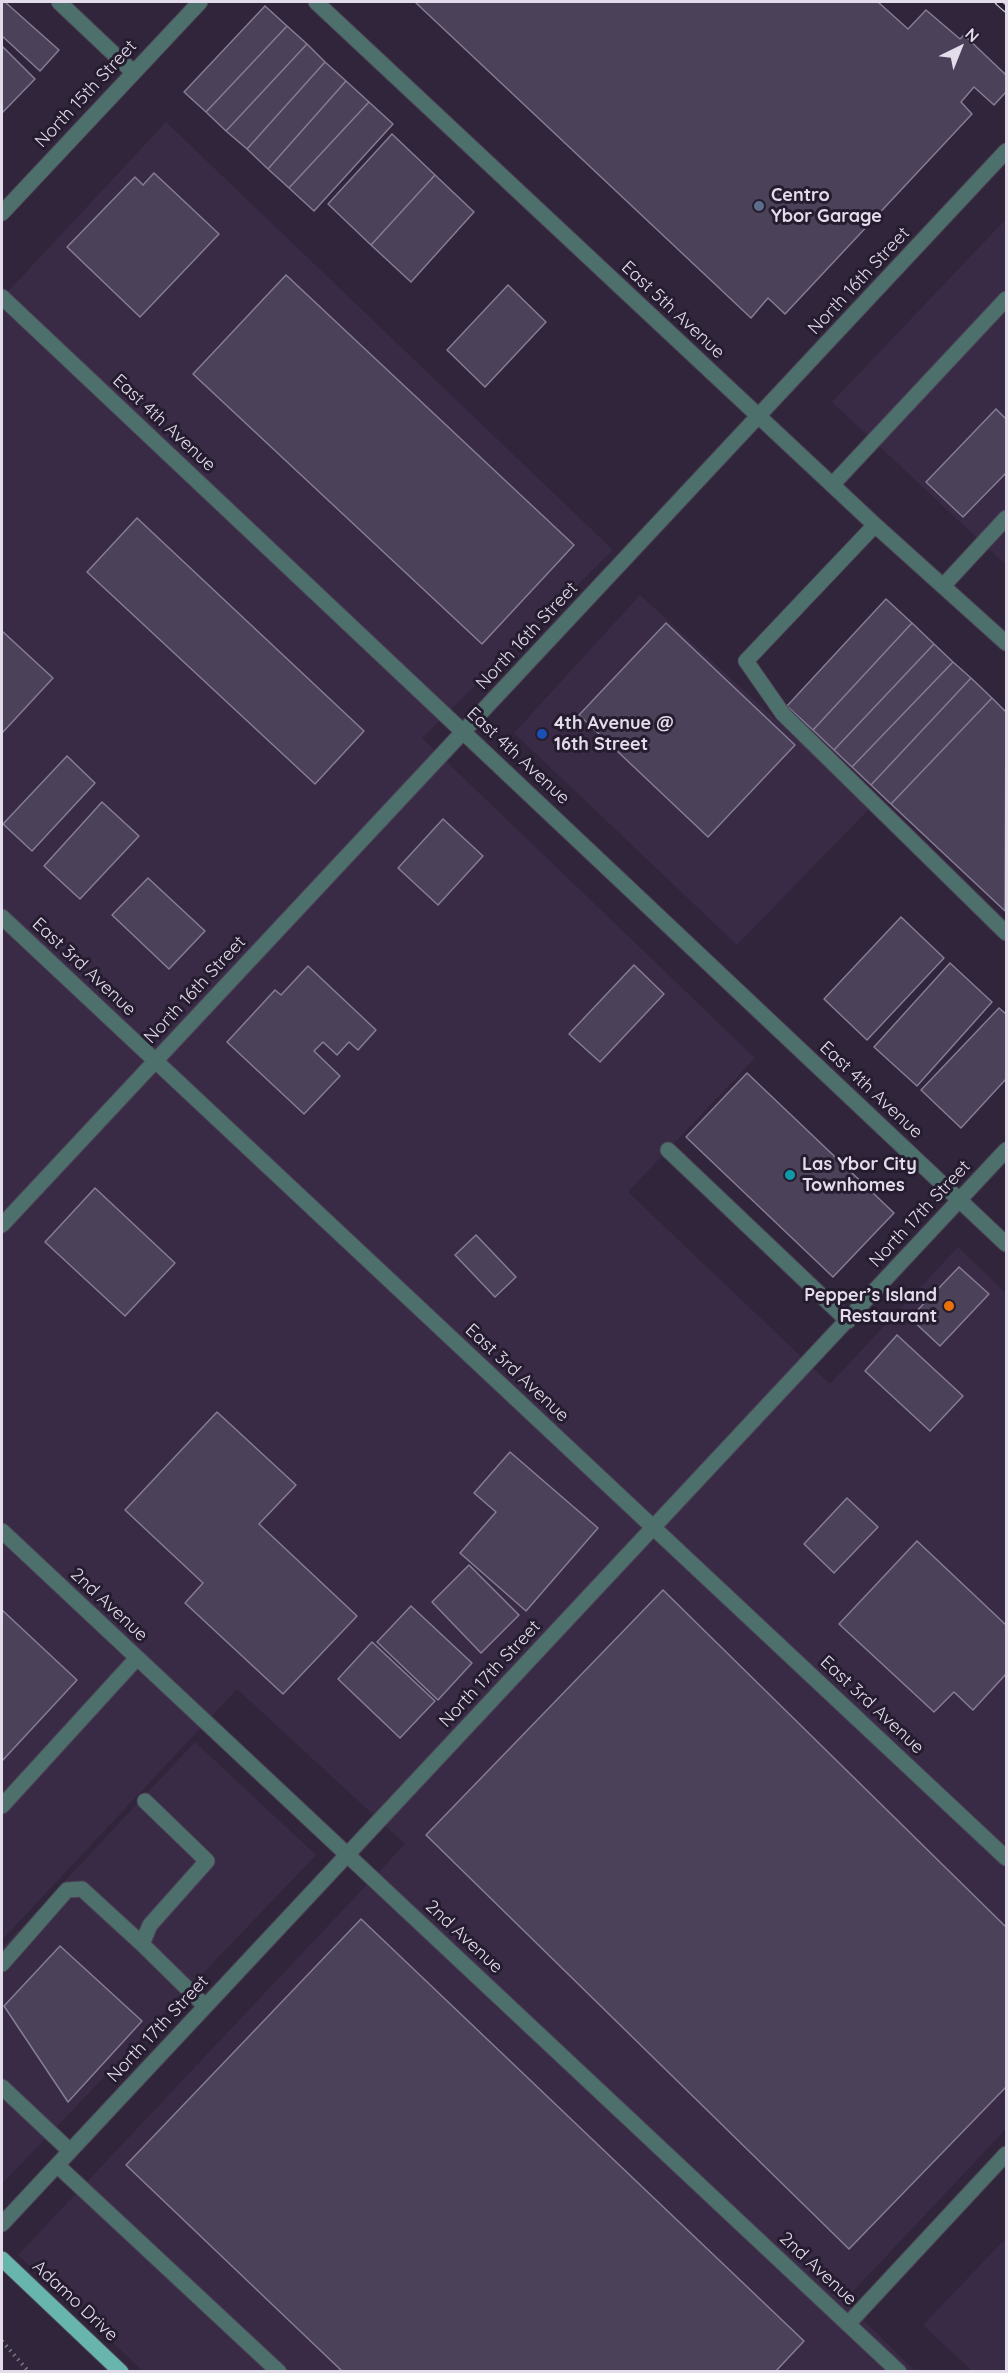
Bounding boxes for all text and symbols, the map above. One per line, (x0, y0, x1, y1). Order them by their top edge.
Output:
north arrow (930, 18, 990, 78)
text: N (961, 24, 983, 46)
street label: North 15th Street (31, 36, 141, 152)
place label: Centro Ybor Garage (771, 185, 882, 228)
marker: Centro Ybor Garage (752, 199, 766, 213)
street label: North 16th Street (804, 223, 914, 339)
street label: East 5th Avenue (617, 257, 729, 363)
street label: East 4th Avenue (108, 370, 220, 476)
street label: North 16th Street (472, 578, 582, 694)
street label: East 4th Avenue (462, 703, 574, 809)
place label: 4th Avenue @ 16th Street (554, 713, 673, 756)
marker: 4th Avenue @ 16th Street (535, 727, 549, 741)
street label: East 3rd Avenue (28, 913, 140, 1021)
street label: North 16th Street (140, 932, 250, 1048)
street label: East 4th Avenue (815, 1037, 927, 1143)
place label: Las Ybor City Townhomes (802, 1154, 917, 1196)
street label: North 17th Street (865, 1156, 975, 1272)
marker: Las Ybor City Townhomes (783, 1168, 797, 1182)
place label: Pepper’s Island Restaurant (804, 1285, 937, 1328)
marker: Pepper’s Island Restaurant (942, 1299, 956, 1313)
street label: East 3rd Avenue (461, 1319, 573, 1427)
street label: 2nd Avenue (66, 1564, 152, 1646)
street label: North 17th Street (435, 1616, 545, 1732)
street label: East 3rd Avenue (816, 1651, 928, 1759)
street label: 2nd Avenue (421, 1896, 507, 1978)
street label: North 17th Street (103, 1971, 213, 2087)
street label: 2nd Avenue (775, 2228, 861, 2310)
street label: Adamo Drive (28, 2256, 122, 2346)

